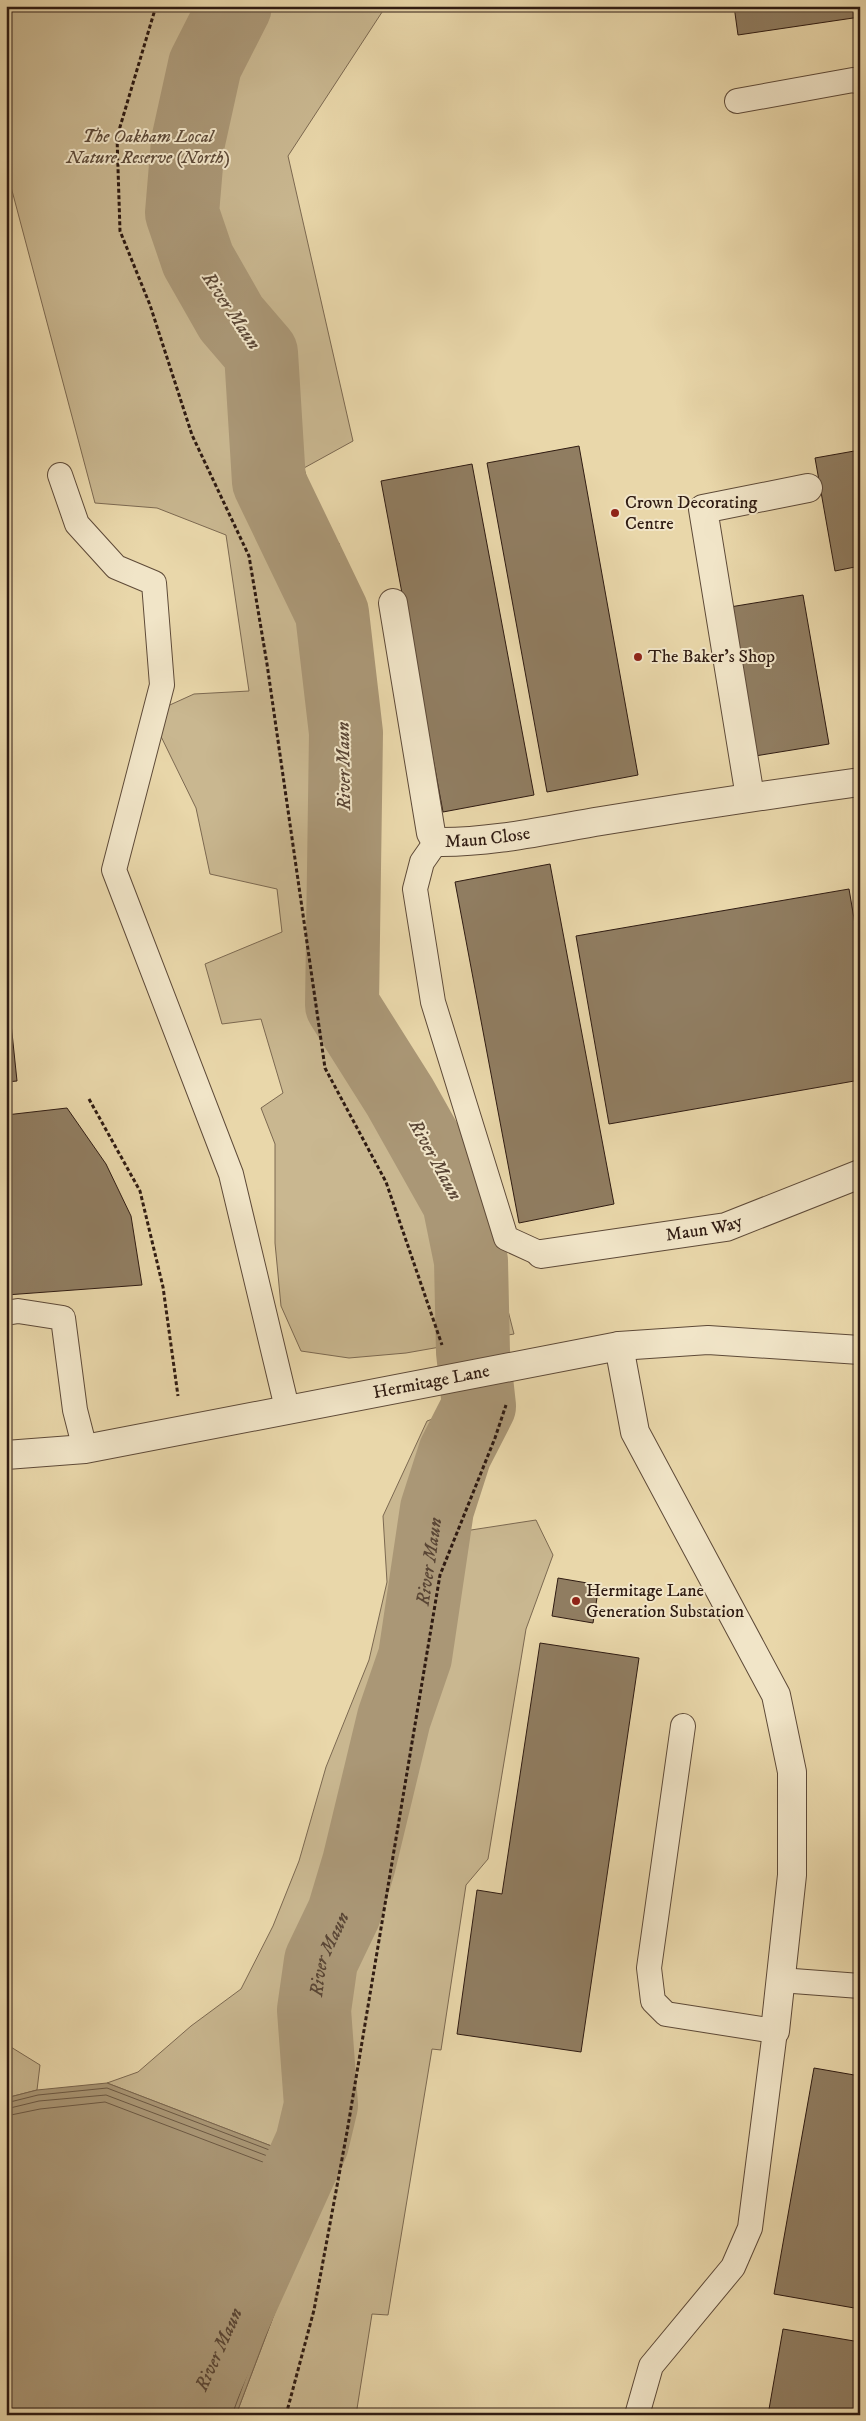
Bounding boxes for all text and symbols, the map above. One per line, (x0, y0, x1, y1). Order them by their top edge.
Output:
park label: The Oakham Local Nature Reserve (North) (65, 126, 230, 169)
water label: River Maun (196, 267, 266, 355)
place label: Crown Decorating Centre (625, 492, 758, 535)
marker: Crown Decorating Centre (609, 507, 621, 519)
place label: The Baker's Shop (648, 646, 775, 668)
marker: The Baker's Shop (632, 651, 644, 663)
water label: River Maun (332, 721, 356, 812)
street label: Maun Close (444, 823, 532, 853)
water label: River Maun (403, 1115, 467, 1205)
street label: Maun Way (664, 1210, 746, 1247)
street label: Hermitage Lane (371, 1360, 491, 1404)
water label: River Maun (411, 1516, 447, 1608)
place label: Hermitage Lane Generation Substation (586, 1580, 745, 1623)
marker: Hermitage Lane Generation Substation (570, 1595, 582, 1607)
water label: River Maun (304, 1908, 354, 1999)
water label: River Maun (189, 2304, 248, 2396)

